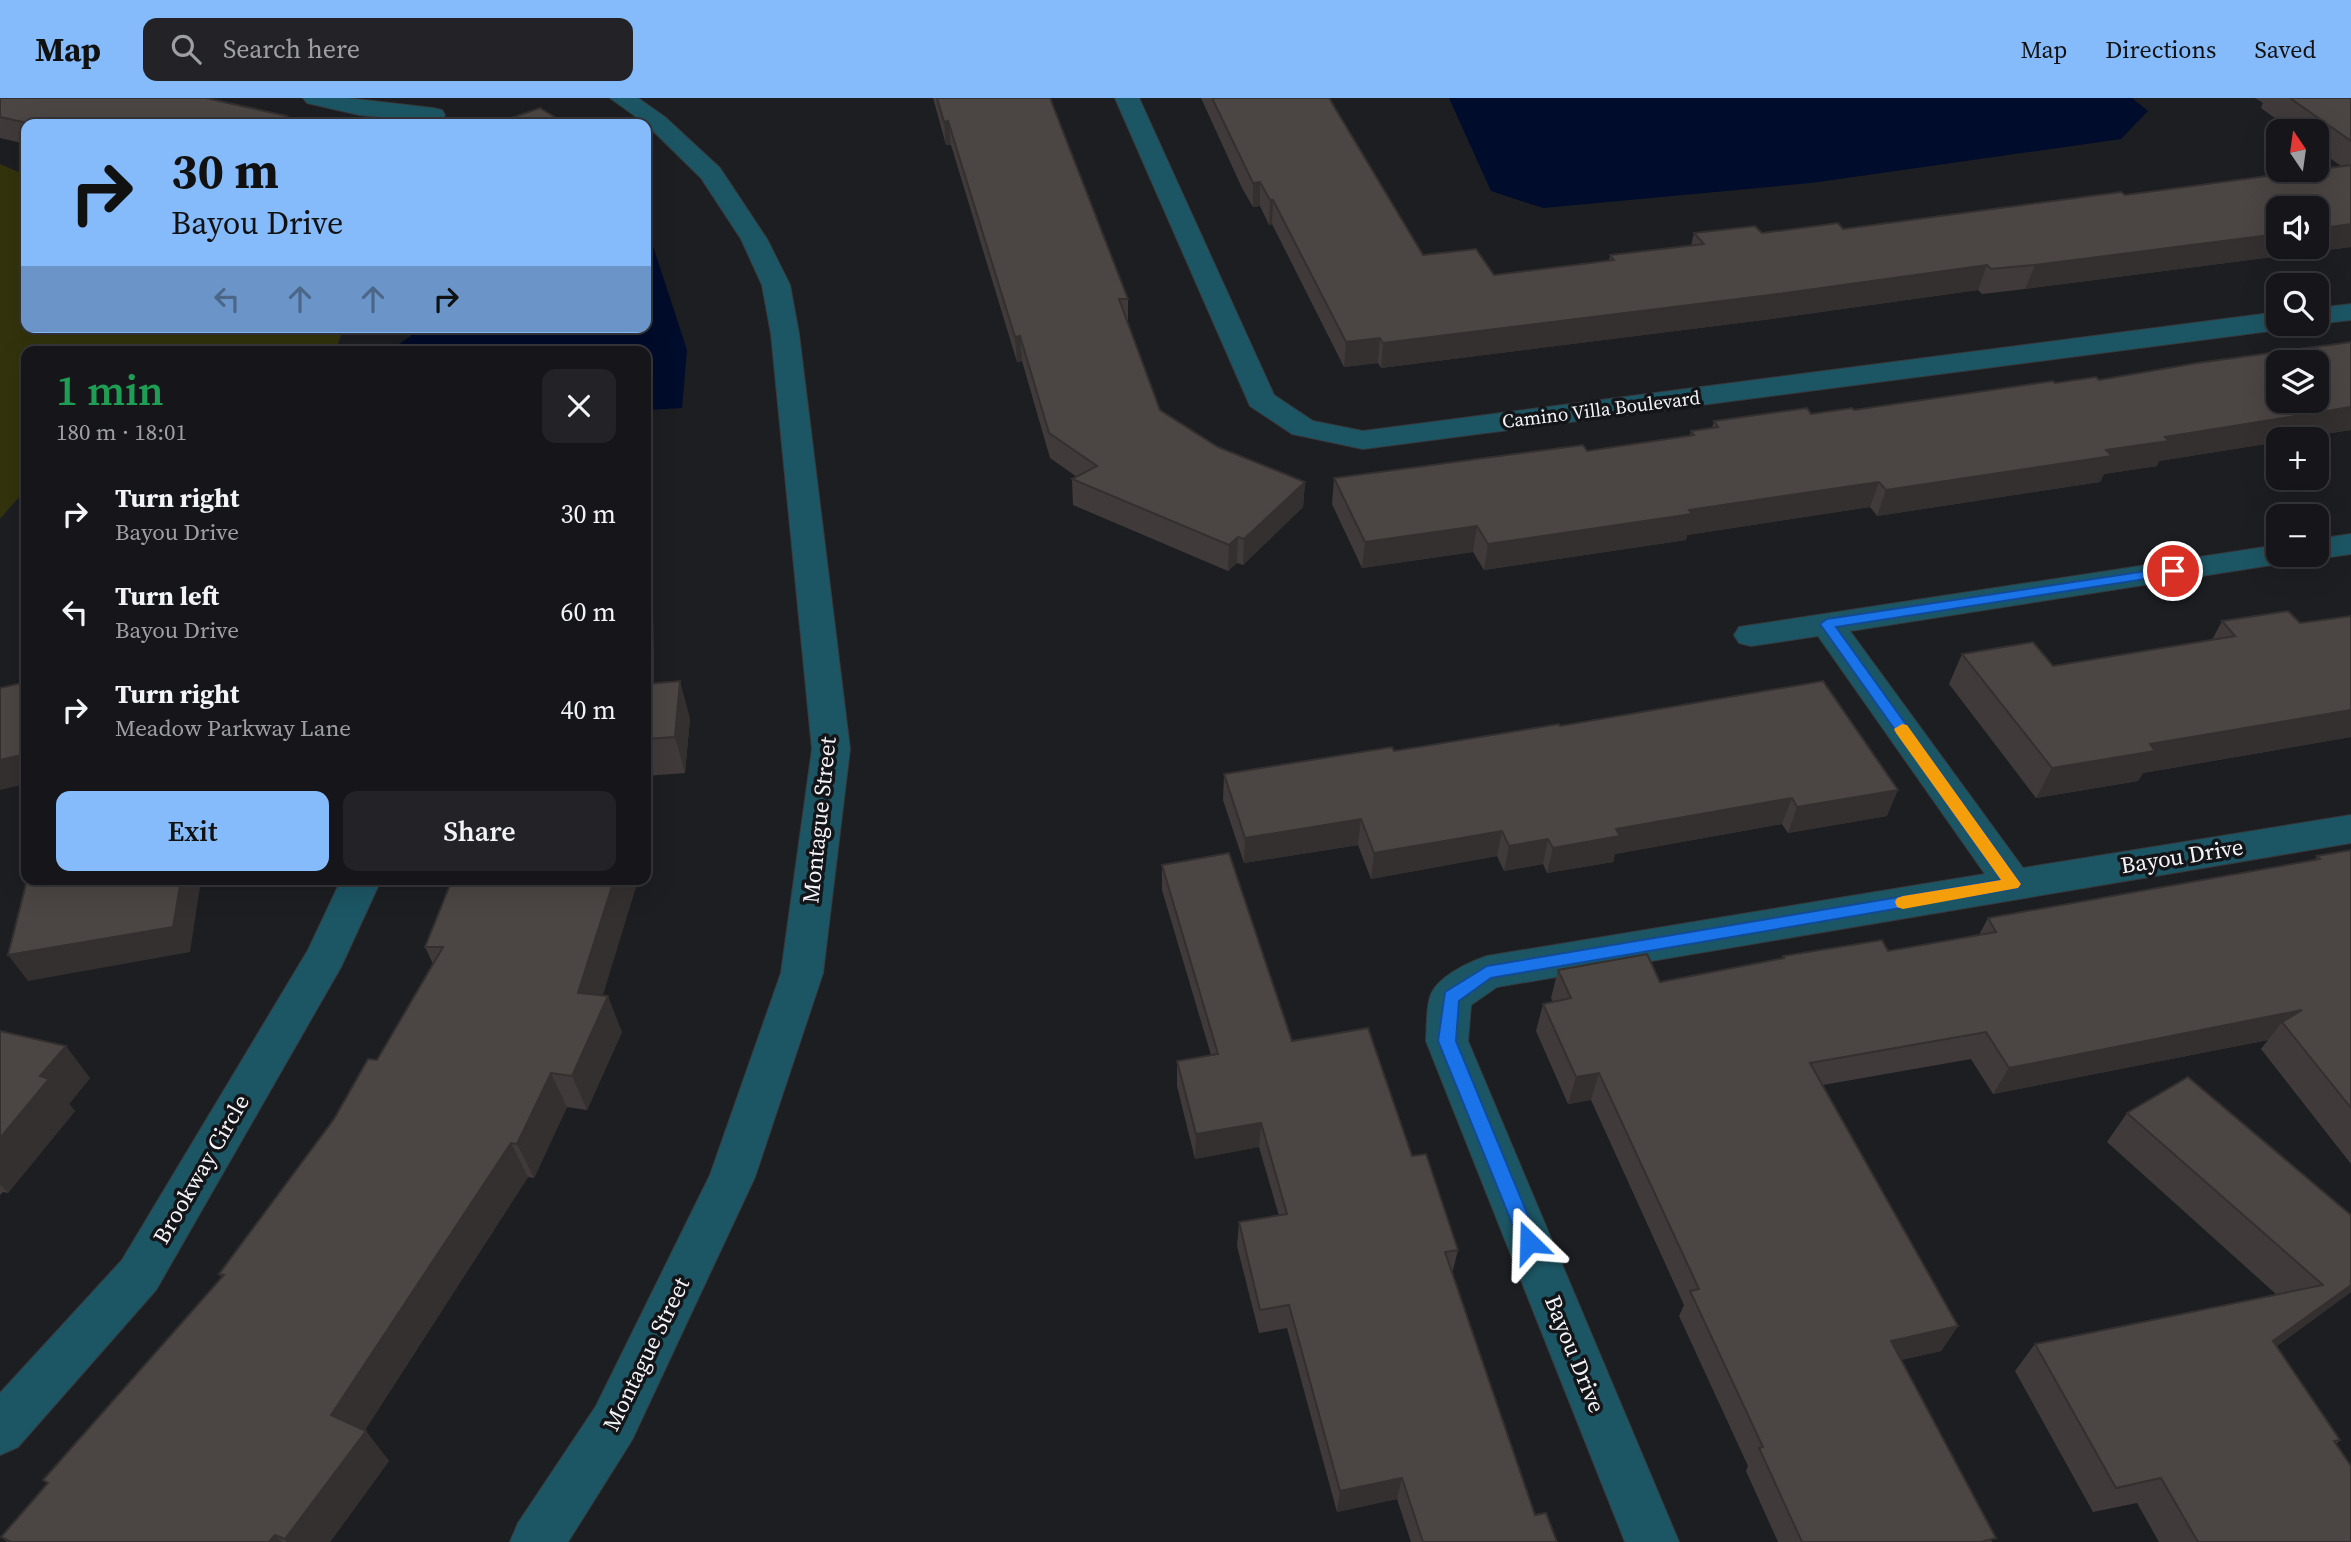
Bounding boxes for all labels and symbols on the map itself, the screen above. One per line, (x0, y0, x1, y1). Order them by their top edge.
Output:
north arrow (2266, 119, 2329, 182)
street label: Camino Villa Boulevard (1501, 384, 1702, 434)
pin (2143, 541, 2203, 601)
street label: Montague Street (794, 735, 844, 905)
street label: Bayou Drive (2118, 831, 2246, 881)
street label: Brookway Circle (145, 1088, 257, 1250)
position arrow (1492, 1205, 1566, 1279)
street label: Montague Street (595, 1271, 697, 1436)
street label: Bayou Drive (1537, 1291, 1613, 1417)

